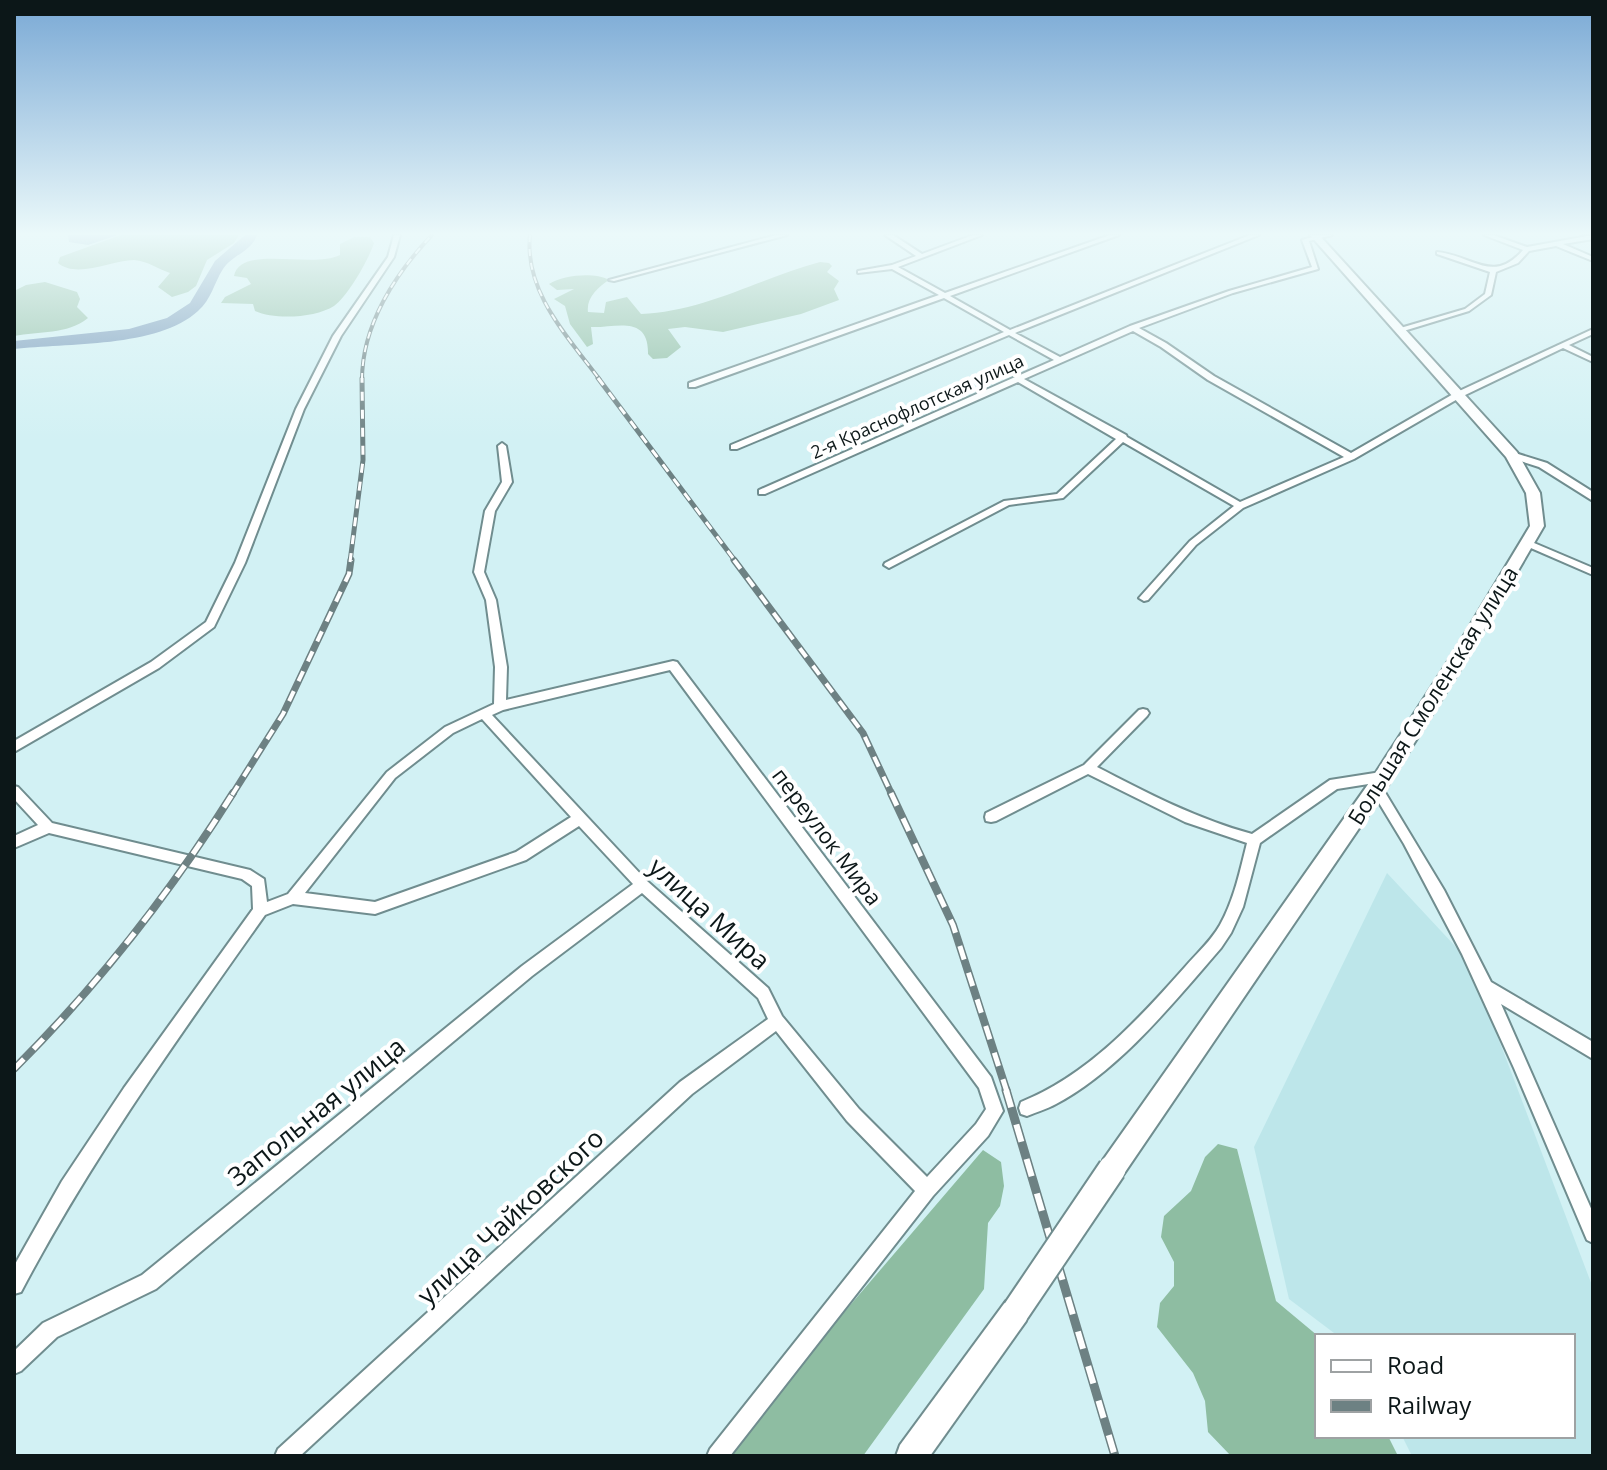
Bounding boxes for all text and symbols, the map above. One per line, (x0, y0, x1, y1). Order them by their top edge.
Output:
street label: 2-я Краснофлотская улица (807, 348, 1027, 464)
street label: Большая Смоленская улица (1340, 560, 1524, 830)
street label: переулок Мира (766, 761, 890, 911)
street label: улица Мира (641, 849, 779, 977)
street label: Запольная улица (220, 1028, 412, 1194)
street label: улица Чайковского (409, 1120, 611, 1312)
legend (1315, 1334, 1575, 1438)
text: Road (1387, 1348, 1444, 1381)
text: Railway (1387, 1388, 1472, 1421)

